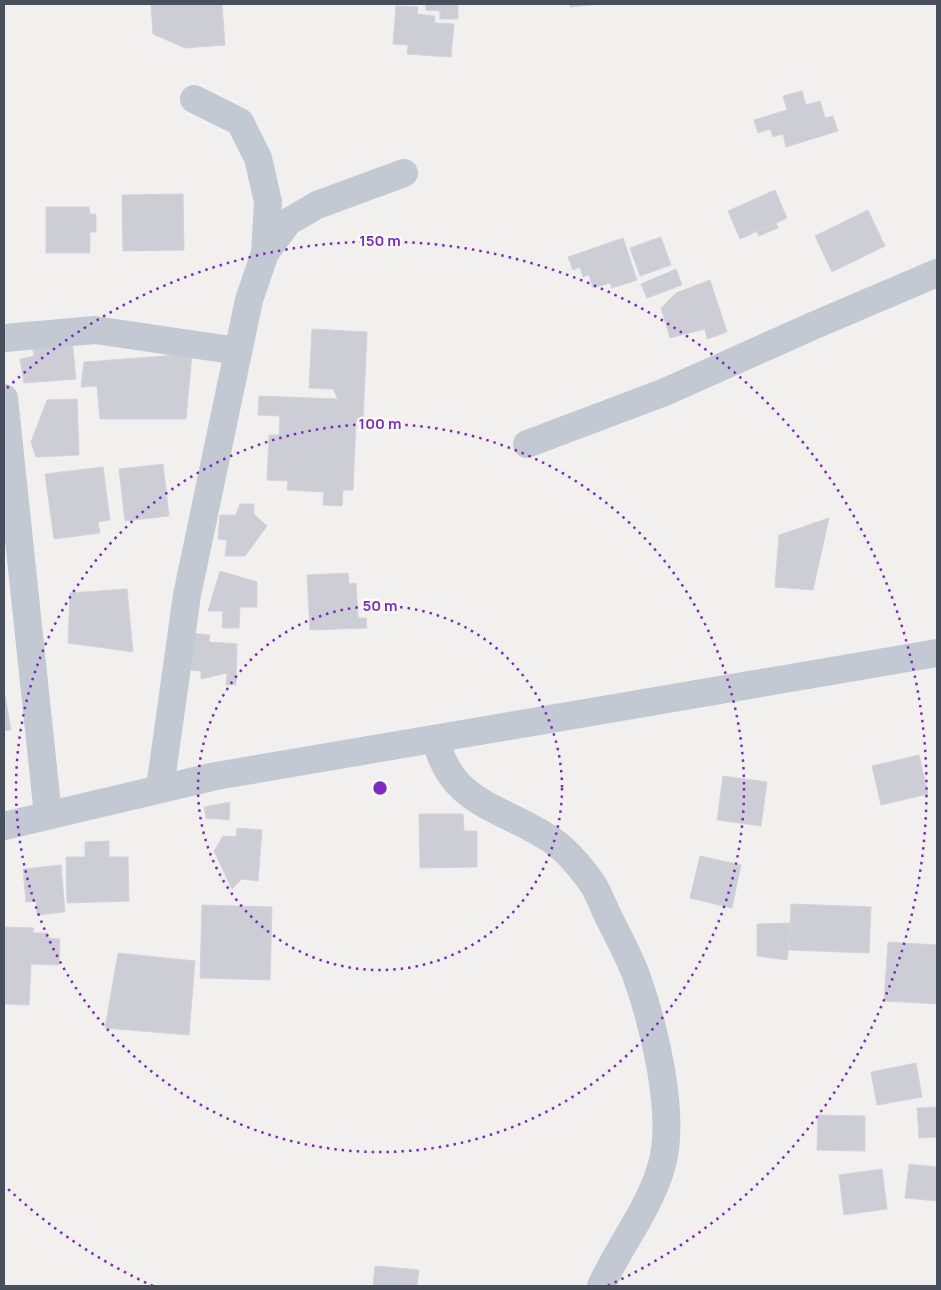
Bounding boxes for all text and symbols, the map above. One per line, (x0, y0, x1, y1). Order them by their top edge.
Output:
text: 150 m (359, 230, 401, 251)
text: 100 m (359, 413, 401, 434)
text: 50 m (362, 595, 398, 616)
centre of rings (371, 779, 389, 797)

